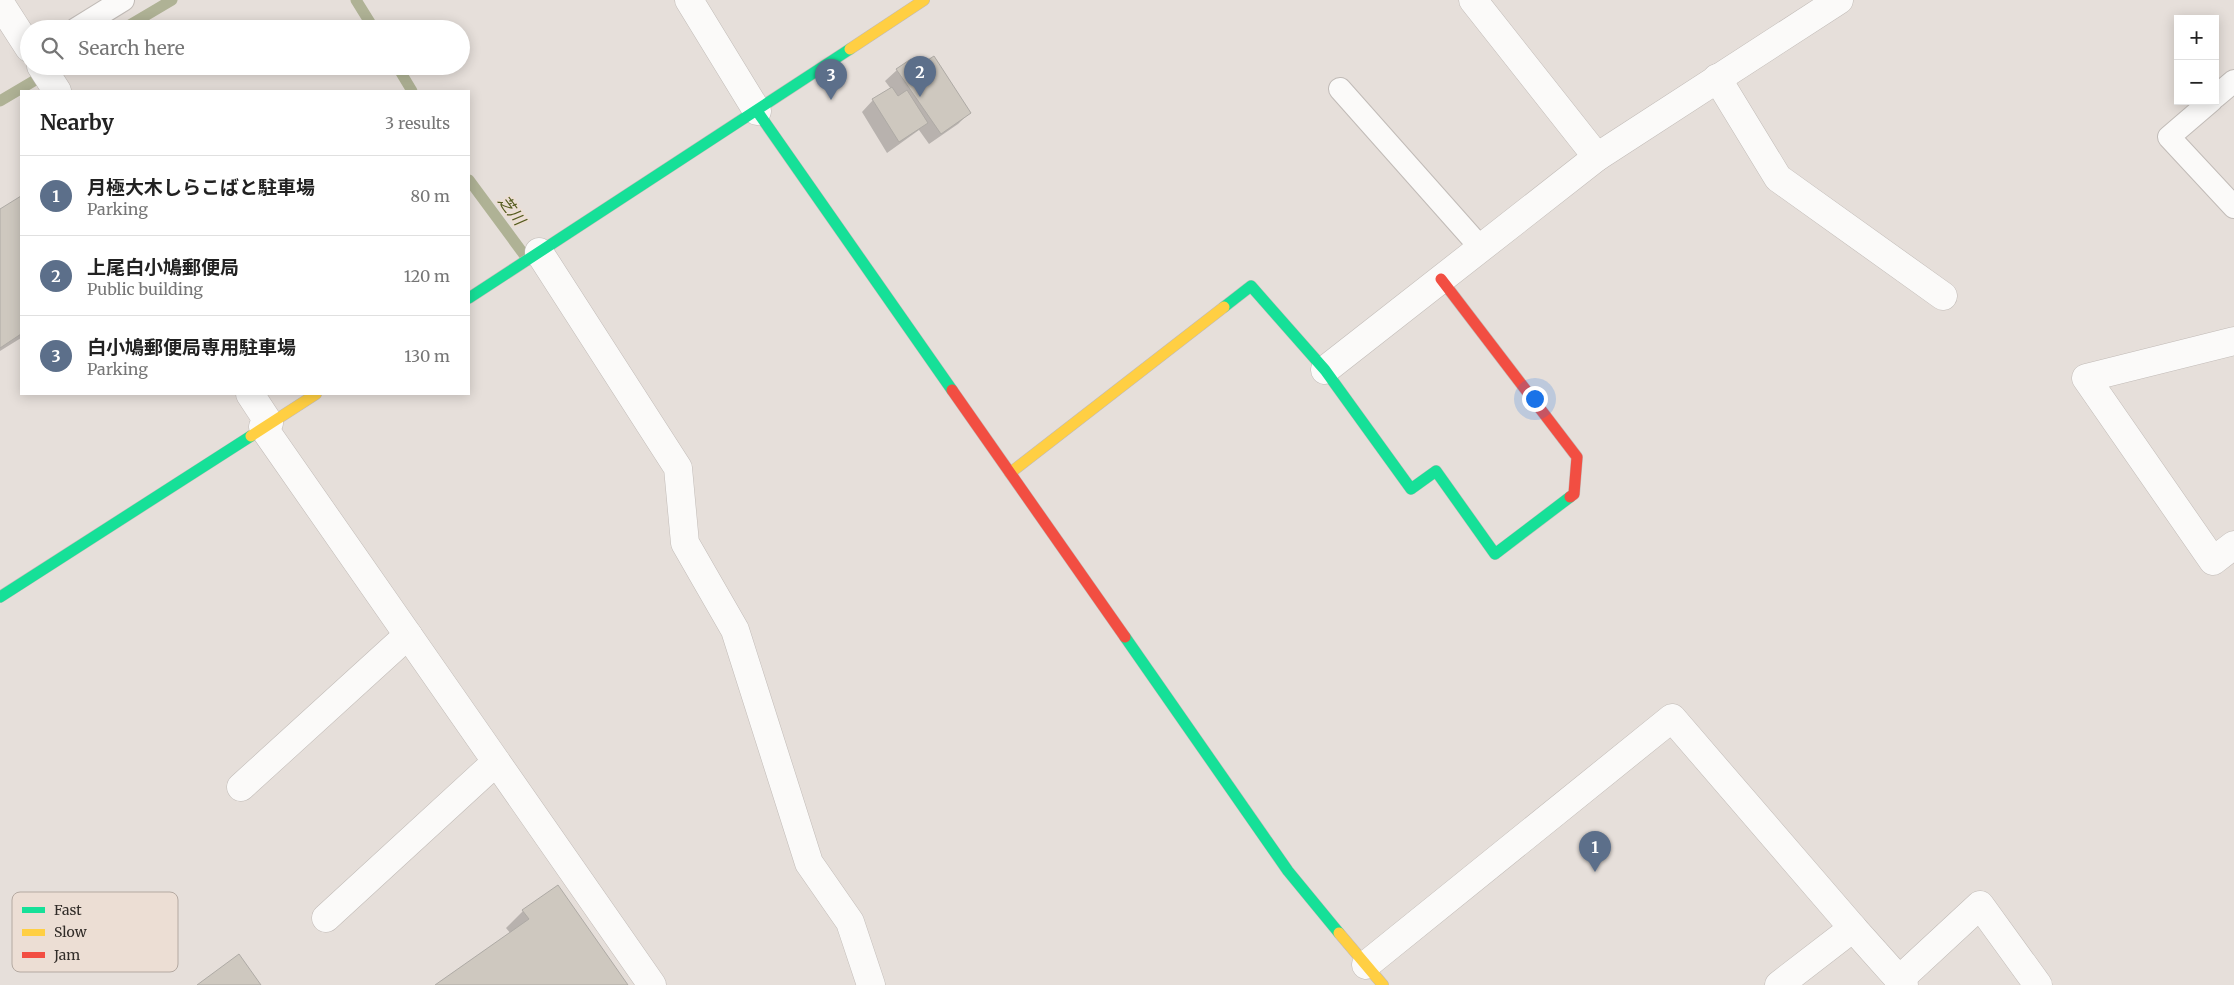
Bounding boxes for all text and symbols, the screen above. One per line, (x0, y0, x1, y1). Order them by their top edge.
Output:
map controls (2174, 15, 2219, 105)
button: + (2174, 15, 2219, 60)
search box (20, 20, 470, 75)
icon: search (38, 34, 66, 62)
text: Search here (78, 36, 185, 60)
pin: 2 (904, 56, 936, 97)
pin: 3 (815, 59, 847, 100)
button: − (2174, 60, 2219, 105)
text: Nearby (40, 109, 114, 136)
text: 3 results (385, 113, 450, 133)
text: 月極大木しらこばと駐車場 (87, 175, 315, 199)
text: 1 (52, 186, 60, 206)
text: 80 m (411, 186, 450, 206)
water label: 芝川 (494, 191, 531, 230)
text: Parking (87, 199, 148, 219)
text: 上尾白小鳩郵便局 (87, 255, 239, 279)
text: 2 (51, 266, 61, 286)
text: 120 m (404, 266, 450, 286)
text: Public building (87, 279, 203, 299)
text: 白小鳩郵便局専用駐車場 (87, 335, 296, 359)
text: 3 (51, 346, 61, 366)
text: 130 m (404, 346, 450, 366)
text: Parking (87, 359, 148, 379)
your location (1522, 386, 1548, 412)
pin: 1 (1579, 831, 1611, 872)
legend (12, 892, 178, 972)
text: Fast (54, 901, 82, 919)
text: Slow (54, 923, 87, 941)
text: Jam (53, 946, 80, 964)

